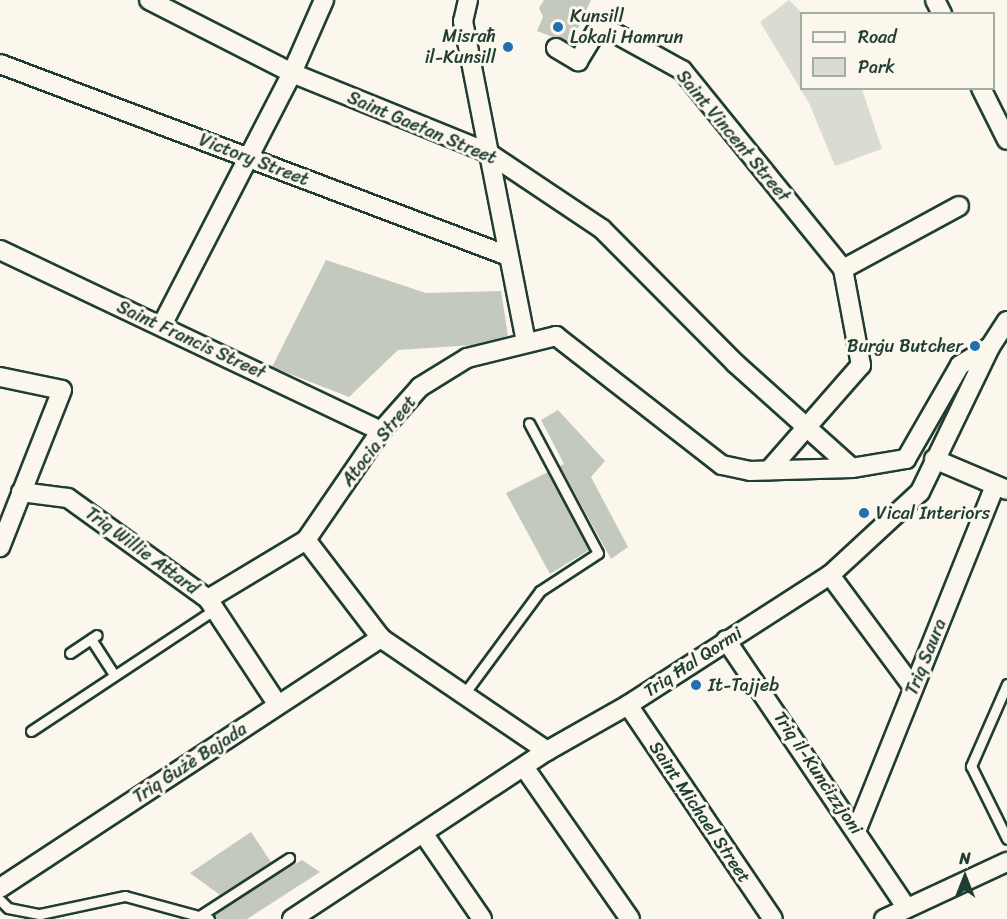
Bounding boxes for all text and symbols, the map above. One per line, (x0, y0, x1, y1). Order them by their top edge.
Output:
place label: Kunsill Lokali Hamrun (570, 6, 683, 48)
legend (800, 12, 995, 90)
marker: Kunsill Lokali Hamrun (551, 20, 565, 34)
text: Road (858, 21, 897, 53)
place label: Misraħ il-Kunsill (425, 26, 496, 68)
marker: Misraħ il-Kunsill (501, 40, 515, 54)
text: Park (858, 51, 895, 83)
street label: Saint Vincent Street (671, 66, 795, 206)
street label: Saint Gaetan Street (344, 87, 500, 169)
street label: Victory Street (196, 129, 312, 191)
street label: Saint Francis Street (113, 296, 269, 384)
place label: Burġu Butcher (847, 335, 963, 357)
marker: Burġu Butcher (968, 339, 982, 353)
street label: Atocia Street (337, 391, 421, 491)
place label: Vical Interiors (876, 502, 990, 524)
street label: Triq Willie Attard (81, 503, 203, 599)
marker: Vical Interiors (857, 506, 871, 520)
street label: Triq Saura (901, 616, 951, 698)
street label: Triq Ħal Qormi (640, 622, 746, 702)
place label: It-Tajjeb (708, 674, 779, 696)
marker: It-Tajjeb (689, 678, 703, 692)
street label: Triq il-Kunċizzjoni (769, 707, 867, 839)
street label: Triq Ġużè Bajada (129, 718, 251, 808)
street label: Saint Michael Street (645, 737, 755, 887)
text: N (959, 844, 971, 873)
north arrow (935, 847, 995, 907)

